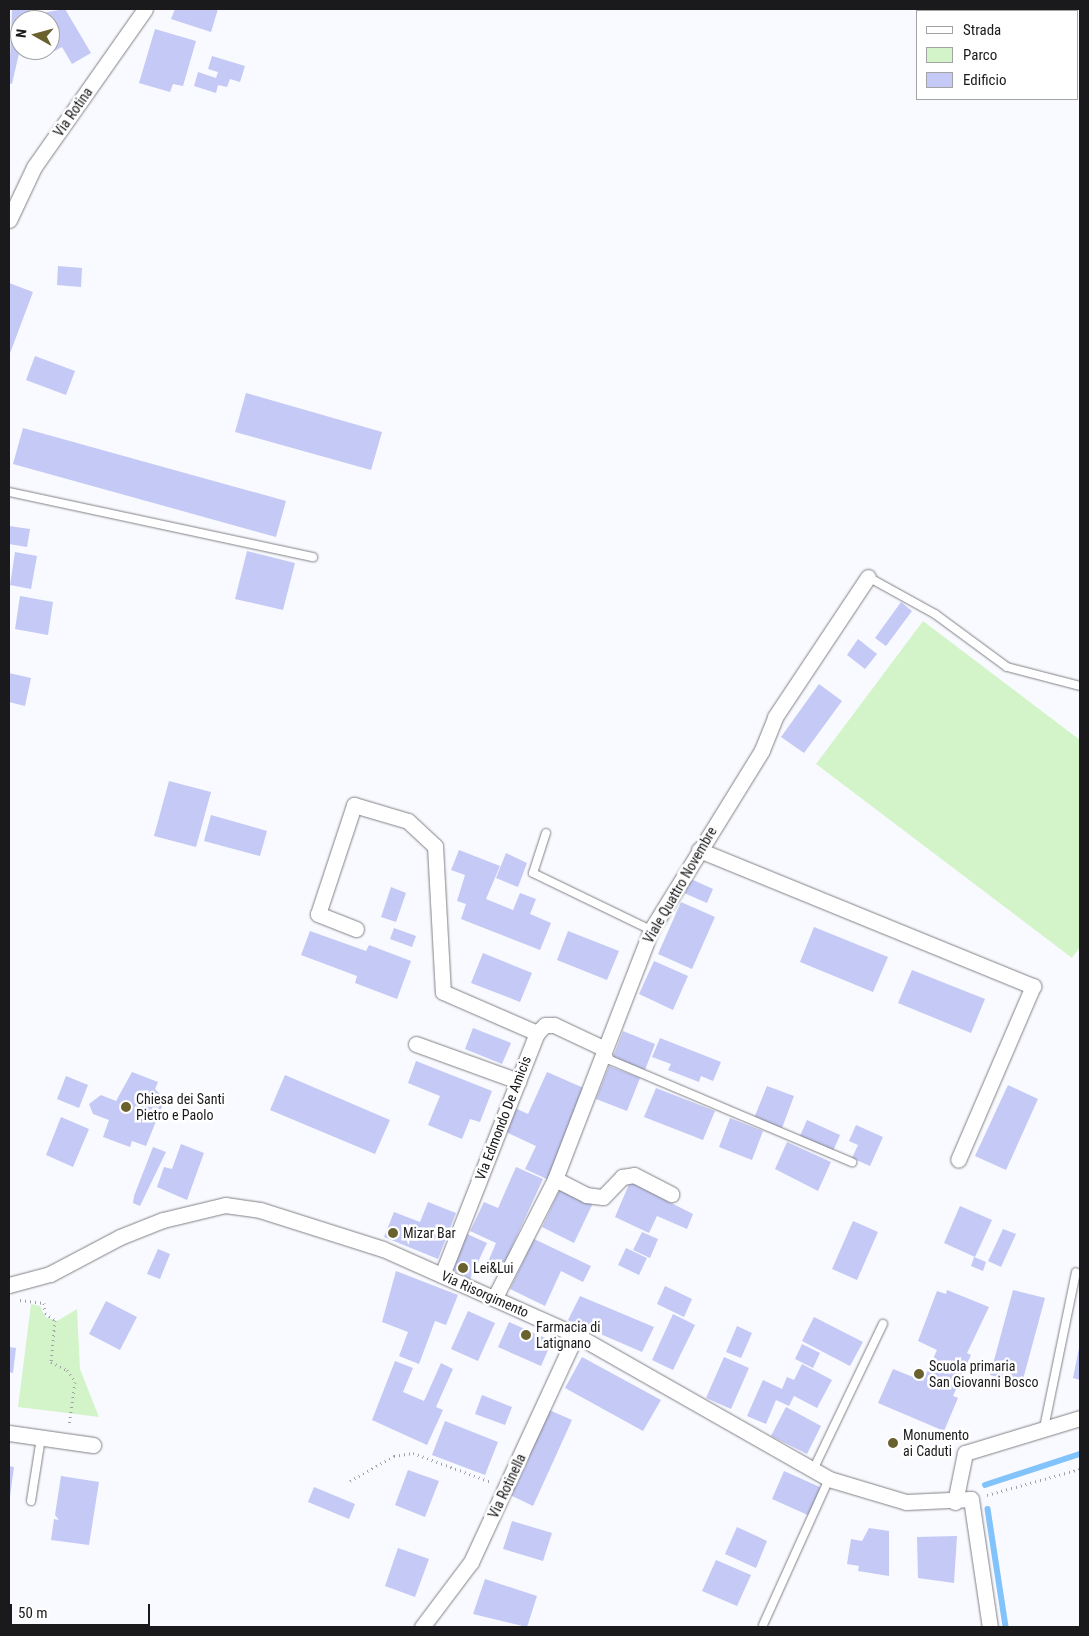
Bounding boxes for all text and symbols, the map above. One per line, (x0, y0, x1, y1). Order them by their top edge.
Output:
north arrow (10, 10, 60, 60)
legend (916, 10, 1079, 100)
text: Strada (963, 21, 1001, 39)
text: N (13, 28, 30, 39)
text: Parco (963, 46, 997, 64)
text: Edificio (963, 71, 1006, 89)
street label: Via Rotina (50, 84, 96, 140)
street label: Viale Quattro Novembre (640, 824, 720, 946)
street label: Via Edmondo De Amicis (472, 1053, 534, 1183)
place label: Chiesa dei Santi Pietro e Paolo (136, 1091, 225, 1124)
marker: Chiesa dei Santi Pietro e Paolo (120, 1101, 132, 1113)
place label: Mizar Bar (403, 1225, 456, 1241)
marker: Mizar Bar (387, 1227, 399, 1239)
place label: Lei&Lui (473, 1260, 513, 1276)
marker: Lei&Lui (457, 1262, 469, 1274)
street label: Via Risorgimento (439, 1267, 531, 1321)
place label: Farmacia di Latignano (536, 1319, 600, 1351)
marker: Farmacia di Latignano (520, 1329, 532, 1341)
place label: Scuola primaria San Giovanni Bosco (929, 1358, 1038, 1390)
marker: Scuola primaria San Giovanni Bosco (913, 1368, 925, 1380)
place label: Monumento ai Caduti (903, 1427, 969, 1460)
marker: Monumento ai Caduti (887, 1437, 899, 1449)
street label: Via Rotinella (485, 1451, 529, 1521)
scale bar (12, 1594, 152, 1626)
text: 50 m (18, 1604, 48, 1622)

